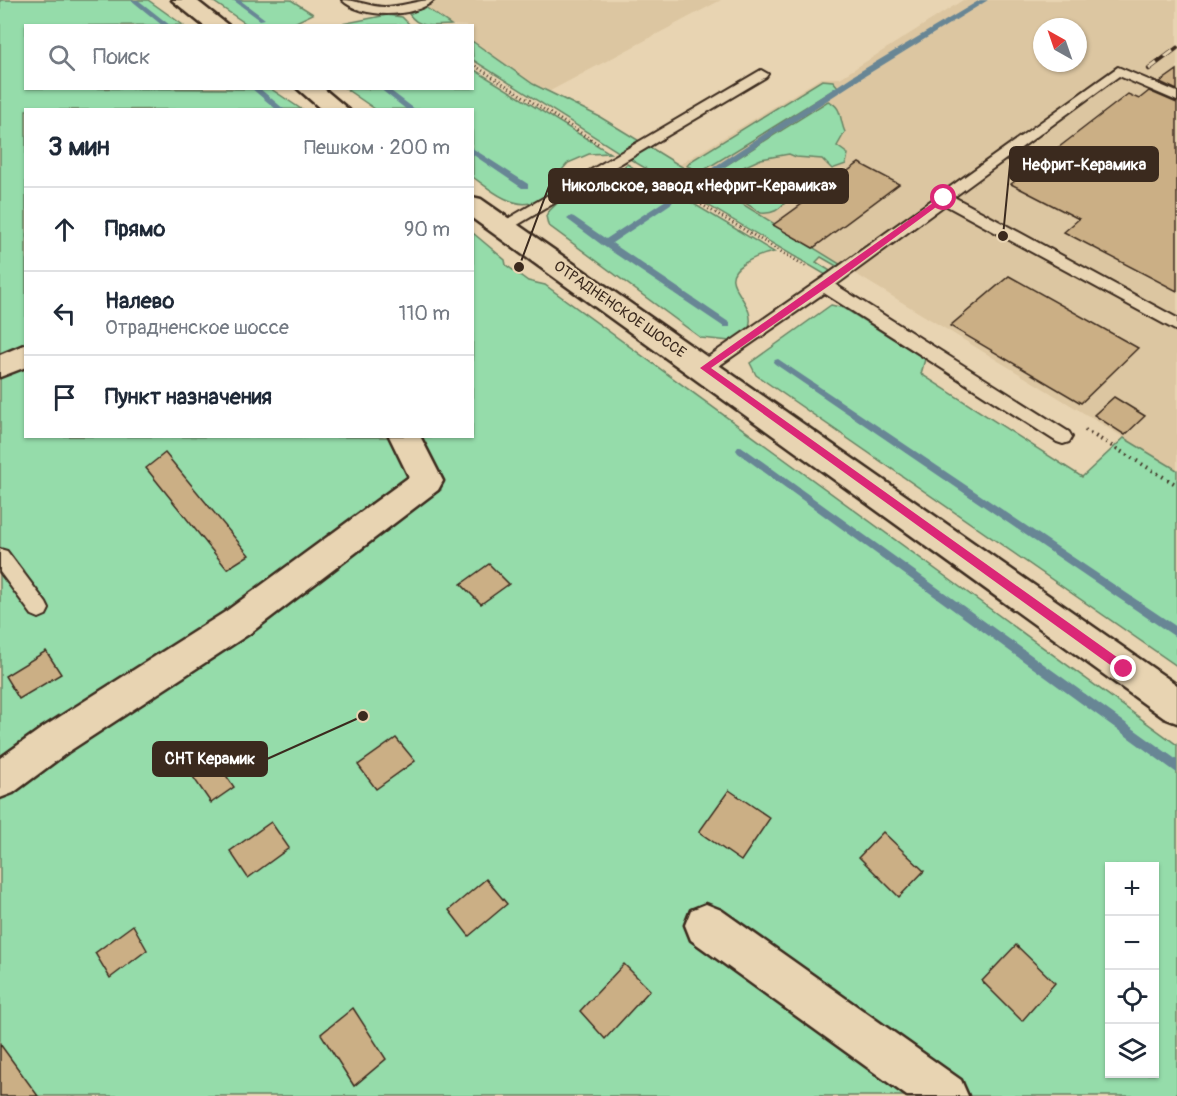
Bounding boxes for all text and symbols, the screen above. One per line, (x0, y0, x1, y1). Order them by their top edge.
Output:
north arrow (1033, 18, 1087, 72)
search box (24, 24, 474, 90)
icon: search (45, 41, 78, 74)
text: Поиск (93, 43, 150, 71)
text: 3 мин (48, 131, 110, 163)
text: Пешком · 200 m (304, 135, 450, 160)
callout: Нефрит-Керамика (1010, 147, 1158, 181)
text: Нефрит-Керамика (1022, 155, 1147, 175)
callout: Никольское, завод «Нефрит-Керамика» (549, 169, 848, 203)
text: Никольское, завод «Нефрит-Керамика» (561, 176, 838, 196)
route start (930, 184, 956, 210)
icon: ahead (48, 213, 81, 246)
text: Прямо (105, 215, 165, 243)
text: 90 m (404, 217, 450, 242)
street label: ОТРАДНЕНСКОЕ ШОССЕ (550, 256, 690, 362)
text: Налево (105, 287, 174, 315)
icon: left (48, 297, 81, 330)
text: 110 m (399, 301, 450, 326)
text: Отрадненское шоссе (105, 315, 289, 340)
icon: arrive (48, 381, 81, 414)
text: Пункт назначения (105, 383, 272, 411)
route end (1110, 655, 1136, 681)
callout: СНТ Керамик (153, 742, 267, 776)
text: СНТ Керамик (165, 749, 255, 769)
map controls (1105, 862, 1159, 1078)
button: + (1105, 862, 1159, 916)
button: − (1105, 916, 1159, 970)
button: locate (1105, 970, 1159, 1024)
button: layers (1105, 1024, 1159, 1078)

